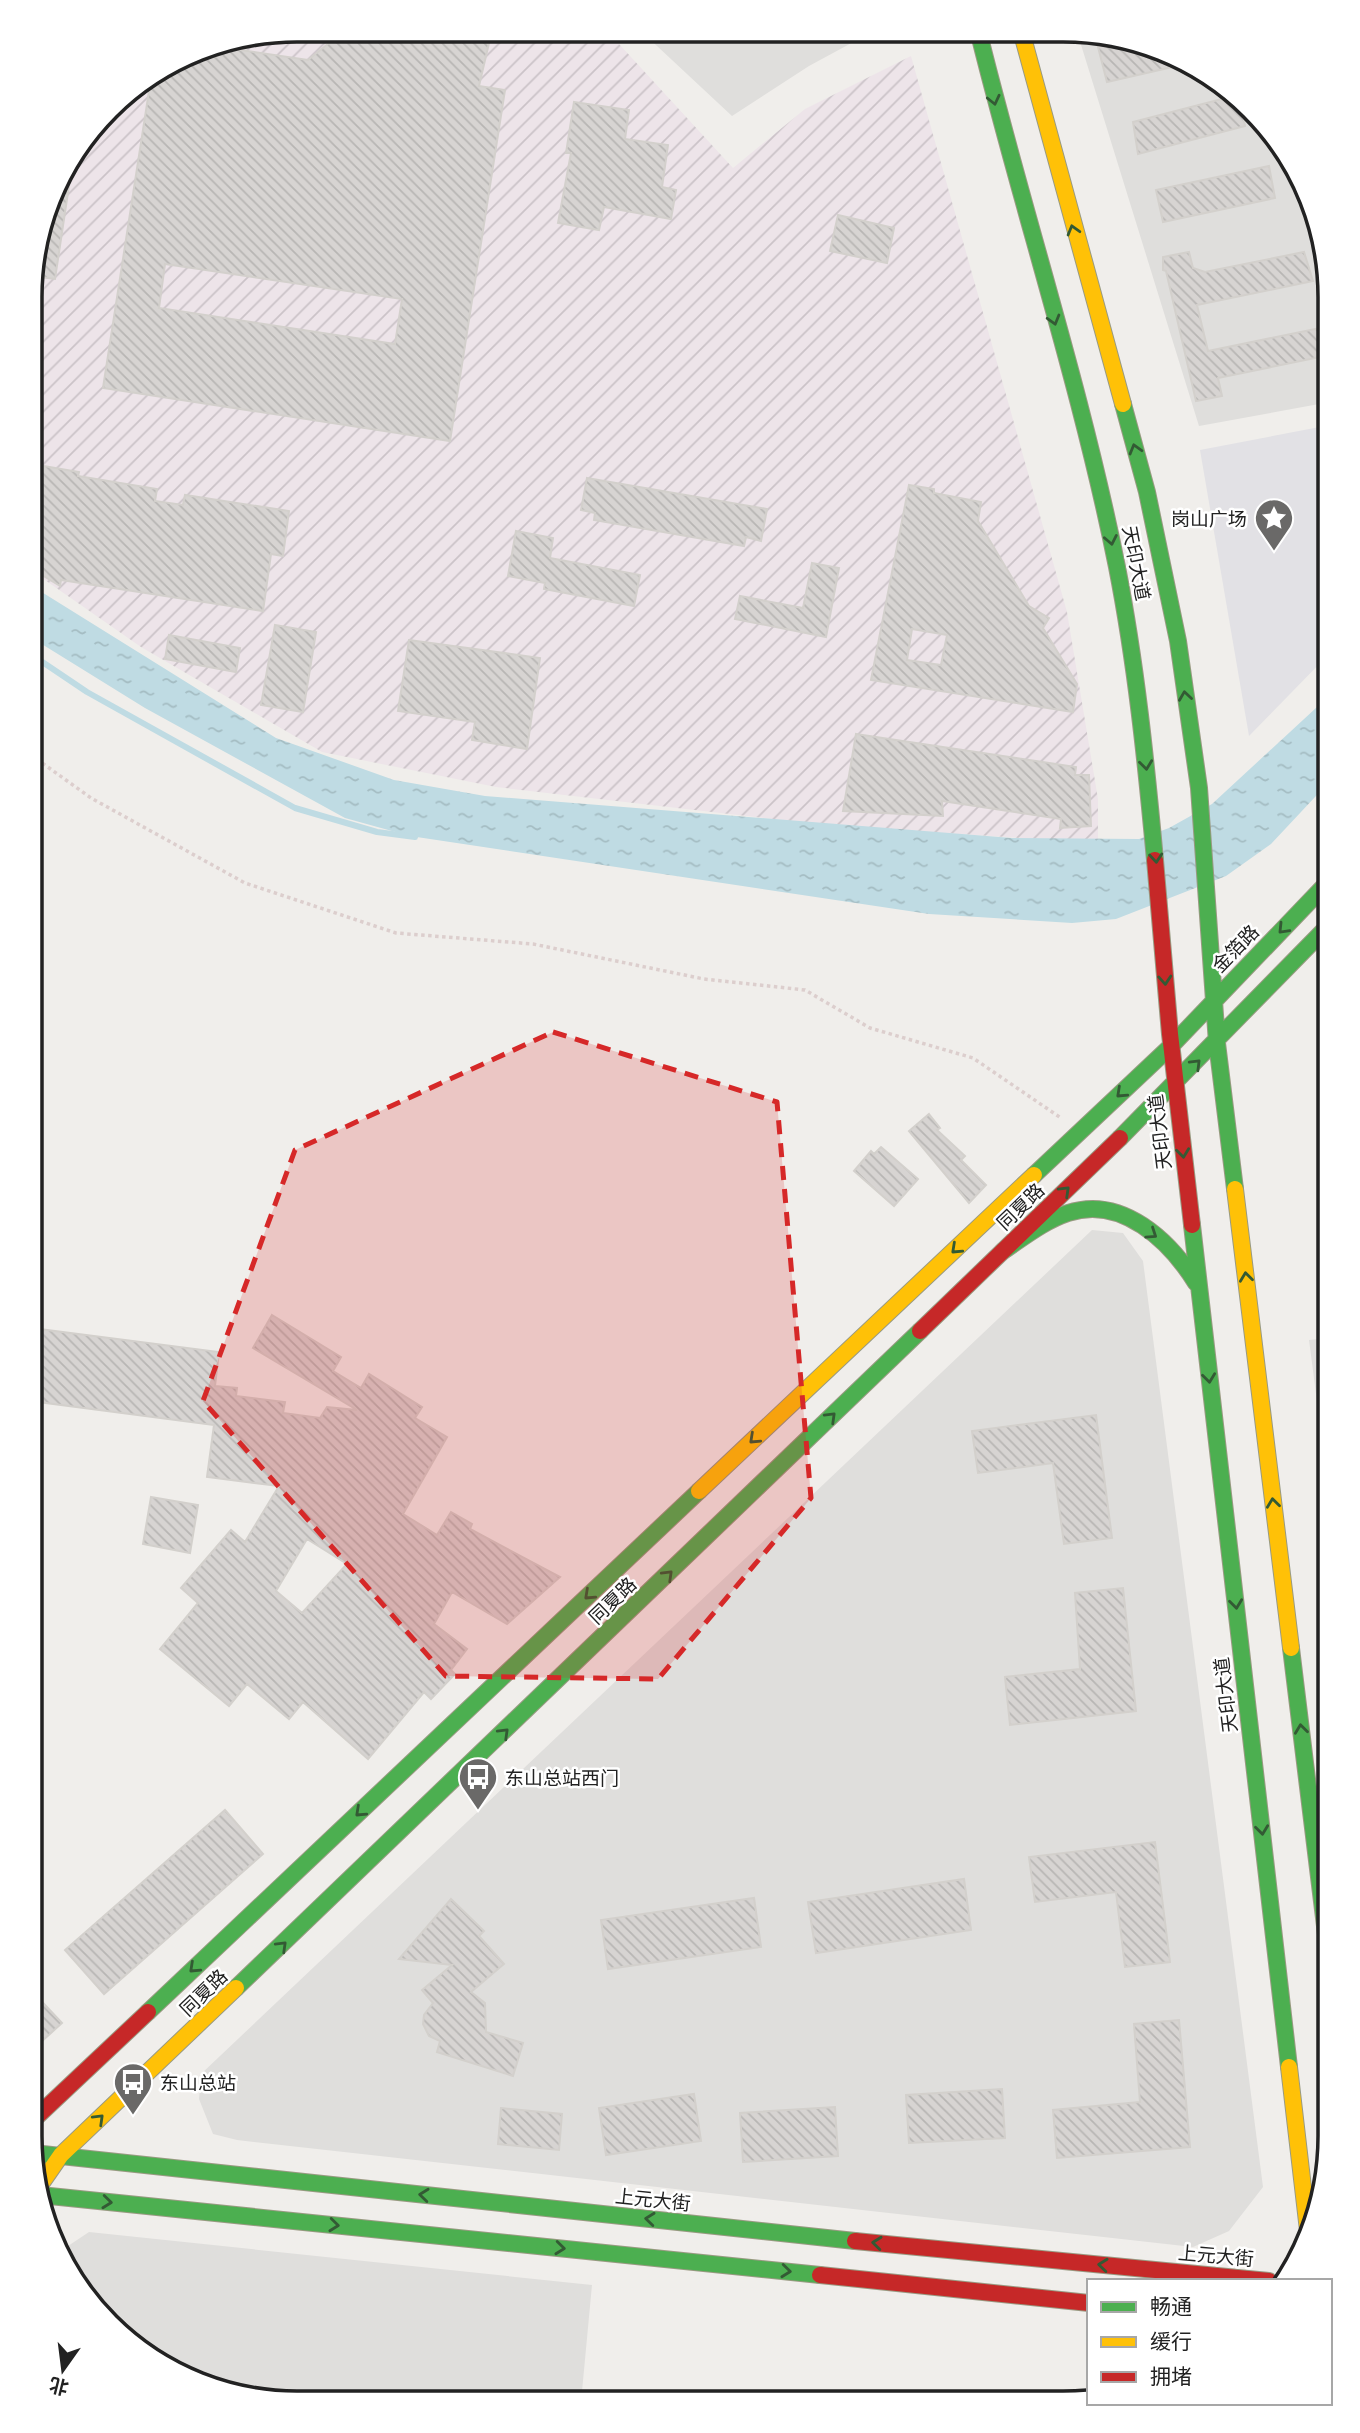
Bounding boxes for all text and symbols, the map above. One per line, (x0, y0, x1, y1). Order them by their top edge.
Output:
one-way arrow (986, 94, 1001, 106)
one-way arrow (1067, 224, 1082, 236)
one-way arrow (1045, 314, 1060, 326)
one-way arrow (1129, 443, 1143, 455)
place icon: 岗山广场 (1253, 497, 1295, 552)
place label: 岗山广场 (1171, 507, 1247, 530)
street label: 天印大道 (1118, 523, 1156, 603)
one-way arrow (1103, 534, 1118, 546)
one-way arrow (1178, 690, 1193, 702)
one-way arrow (1139, 759, 1154, 771)
one-way arrow (1148, 853, 1163, 864)
street label: 金箔路 (1207, 920, 1263, 976)
one-way arrow (1278, 921, 1291, 934)
one-way arrow (1158, 975, 1173, 986)
one-way arrow (1188, 1059, 1201, 1072)
one-way arrow (1116, 1085, 1129, 1097)
street label: 天印大道 (1143, 1093, 1175, 1171)
one-way arrow (1175, 1147, 1190, 1158)
street label: 同夏路 (992, 1178, 1048, 1234)
one-way arrow (1057, 1186, 1070, 1199)
one-way arrow (1144, 1226, 1157, 1238)
one-way arrow (951, 1241, 964, 1254)
one-way arrow (1238, 1271, 1253, 1283)
one-way arrow (1202, 1373, 1217, 1384)
one-way arrow (823, 1412, 836, 1425)
one-way arrow (749, 1430, 762, 1443)
one-way arrow (1266, 1497, 1281, 1509)
one-way arrow (660, 1570, 673, 1583)
street label: 同夏路 (584, 1572, 640, 1628)
one-way arrow (584, 1587, 597, 1599)
one-way arrow (1228, 1599, 1243, 1610)
street label: 天印大道 (1209, 1656, 1241, 1734)
one-way arrow (1293, 1723, 1308, 1735)
one-way arrow (496, 1729, 509, 1742)
bus stop icon: 东山总站西门 (457, 1756, 499, 1811)
place label: 东山总站西门 (505, 1766, 619, 1789)
one-way arrow (355, 1803, 368, 1816)
one-way arrow (1254, 1825, 1269, 1836)
one-way arrow (274, 1941, 287, 1954)
one-way arrow (189, 1959, 202, 1972)
street label: 同夏路 (175, 1964, 231, 2020)
bus stop icon: 东山总站 (112, 2061, 154, 2116)
place label: 东山总站 (160, 2071, 236, 2094)
one-way arrow (91, 2115, 104, 2128)
street label: 上元大街 (614, 2184, 692, 2214)
one-way arrow (418, 2187, 430, 2202)
one-way arrow (102, 2194, 113, 2209)
one-way arrow (645, 2212, 656, 2227)
one-way arrow (329, 2217, 340, 2232)
one-way arrow (871, 2236, 882, 2251)
one-way arrow (555, 2240, 566, 2255)
street label: 上元大街 (1177, 2240, 1255, 2270)
one-way arrow (1097, 2258, 1109, 2273)
one-way arrow (781, 2264, 792, 2279)
legend (1087, 2279, 1332, 2405)
text: 畅通 (1150, 2293, 1192, 2318)
text: 缓行 (1150, 2328, 1192, 2353)
north arrow (28, 2335, 98, 2405)
text: 拥堵 (1150, 2363, 1192, 2388)
text: 北 (47, 2374, 71, 2400)

